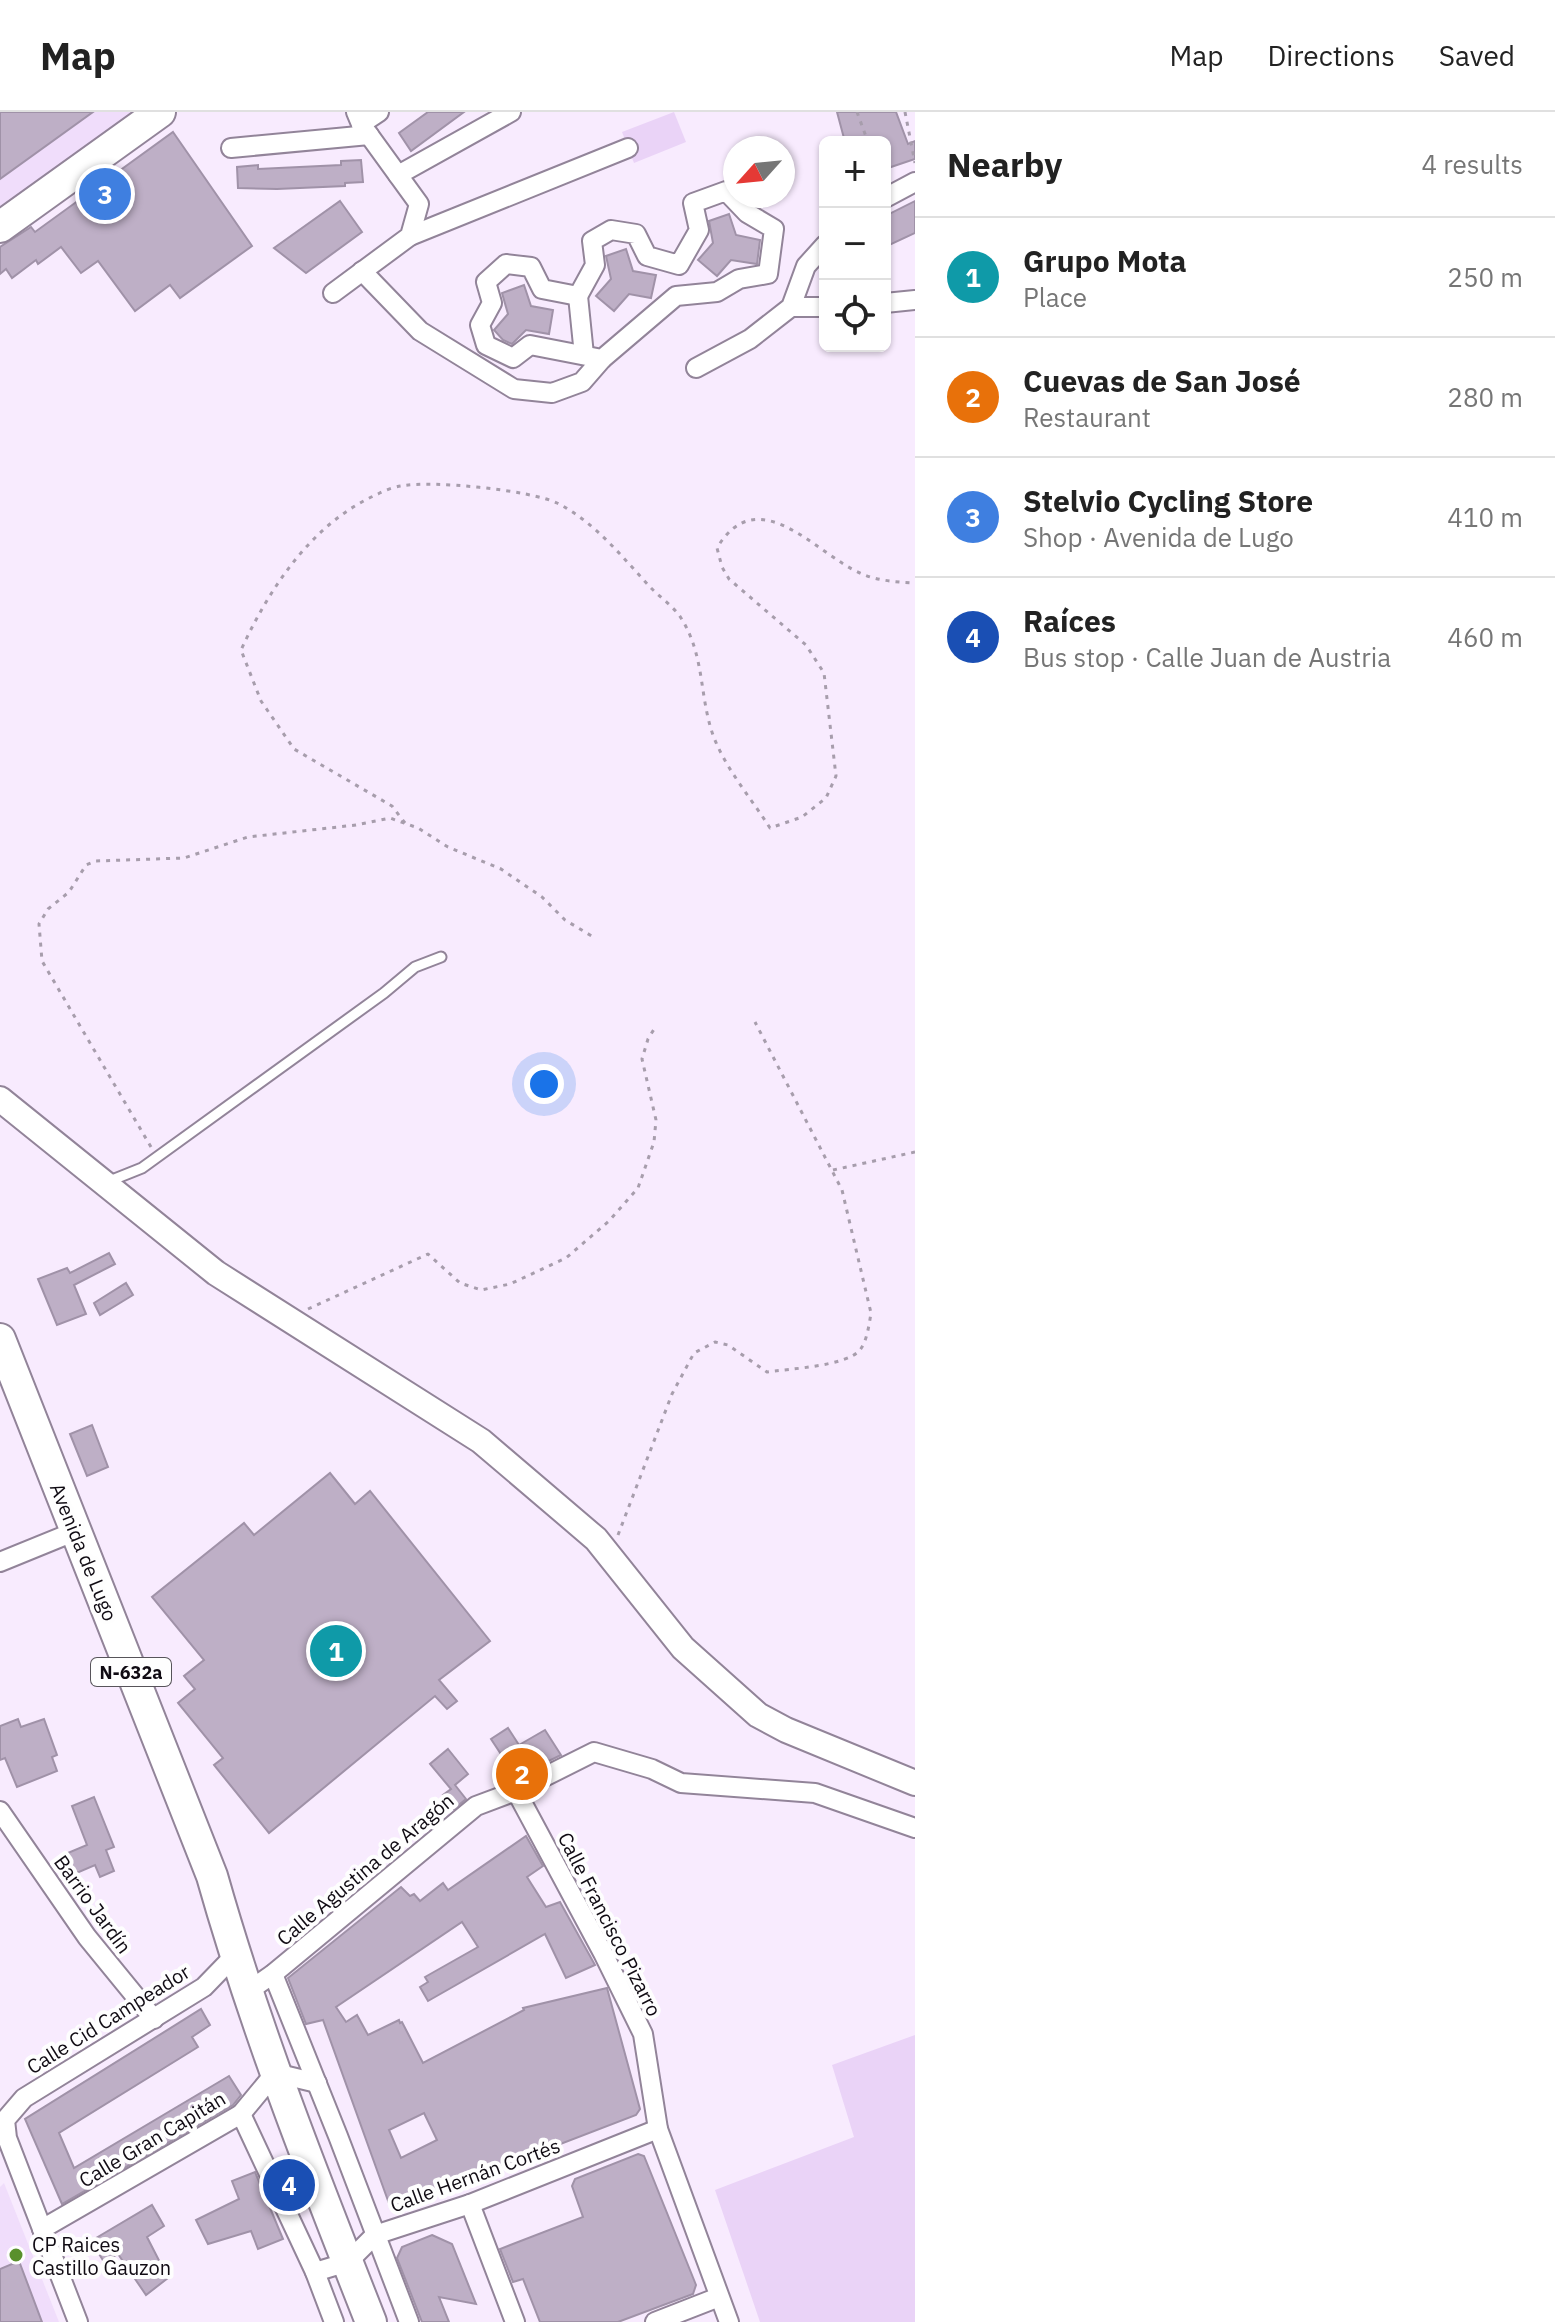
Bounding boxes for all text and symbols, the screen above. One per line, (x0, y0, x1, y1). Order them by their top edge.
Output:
text: Map (40, 31, 116, 80)
text: Map (1169, 37, 1223, 74)
text: Directions (1267, 37, 1395, 74)
text: Saved (1439, 37, 1515, 74)
north arrow (723, 136, 795, 208)
map controls (819, 136, 891, 352)
button: + (819, 136, 891, 208)
text: Nearby (947, 142, 1062, 186)
text: 4 results (1421, 147, 1523, 181)
pin: 3 (79, 164, 131, 224)
button: − (819, 208, 891, 280)
text: Grupo Mota (1023, 241, 1187, 280)
text: 1 (965, 260, 981, 294)
text: 250 m (1447, 260, 1523, 294)
button: locate (819, 280, 891, 352)
text: Place (1023, 280, 1087, 314)
text: Cuevas de San José (1023, 361, 1301, 400)
text: 2 (965, 380, 981, 414)
text: 280 m (1447, 380, 1523, 414)
text: Restaurant (1023, 400, 1151, 434)
text: Stelvio Cycling Store (1023, 481, 1313, 520)
text: 3 (965, 500, 981, 534)
text: 410 m (1447, 500, 1523, 534)
text: Shop · Avenida de Lugo (1023, 520, 1294, 554)
text: Raíces (1023, 601, 1116, 640)
text: 4 (965, 620, 981, 654)
text: 460 m (1447, 620, 1523, 654)
text: Bus stop · Calle Juan de Austria (1023, 640, 1391, 674)
your location (524, 1064, 564, 1104)
street label: Avenida de Lugo (44, 1479, 124, 1625)
pin: 1 (310, 1621, 362, 1681)
road number: N-632a (91, 1658, 171, 1686)
pin: 2 (496, 1744, 548, 1804)
street label: Calle Agustina de Aragón (271, 1787, 459, 1951)
street label: Calle Francisco Pizarro (552, 1827, 668, 2021)
street label: Barrio Jardín (48, 1849, 138, 1959)
street label: Calle Cid Campeador (21, 1958, 195, 2080)
street label: Calle Gran Capitán (74, 2085, 230, 2193)
street label: Calle Hernán Cortés (386, 2132, 564, 2218)
pin: 4 (263, 2155, 315, 2215)
place label: CP Raices Castillo Gauzon (32, 2231, 171, 2281)
marker: CP Raices Castillo Gauzon (7, 2246, 25, 2264)

